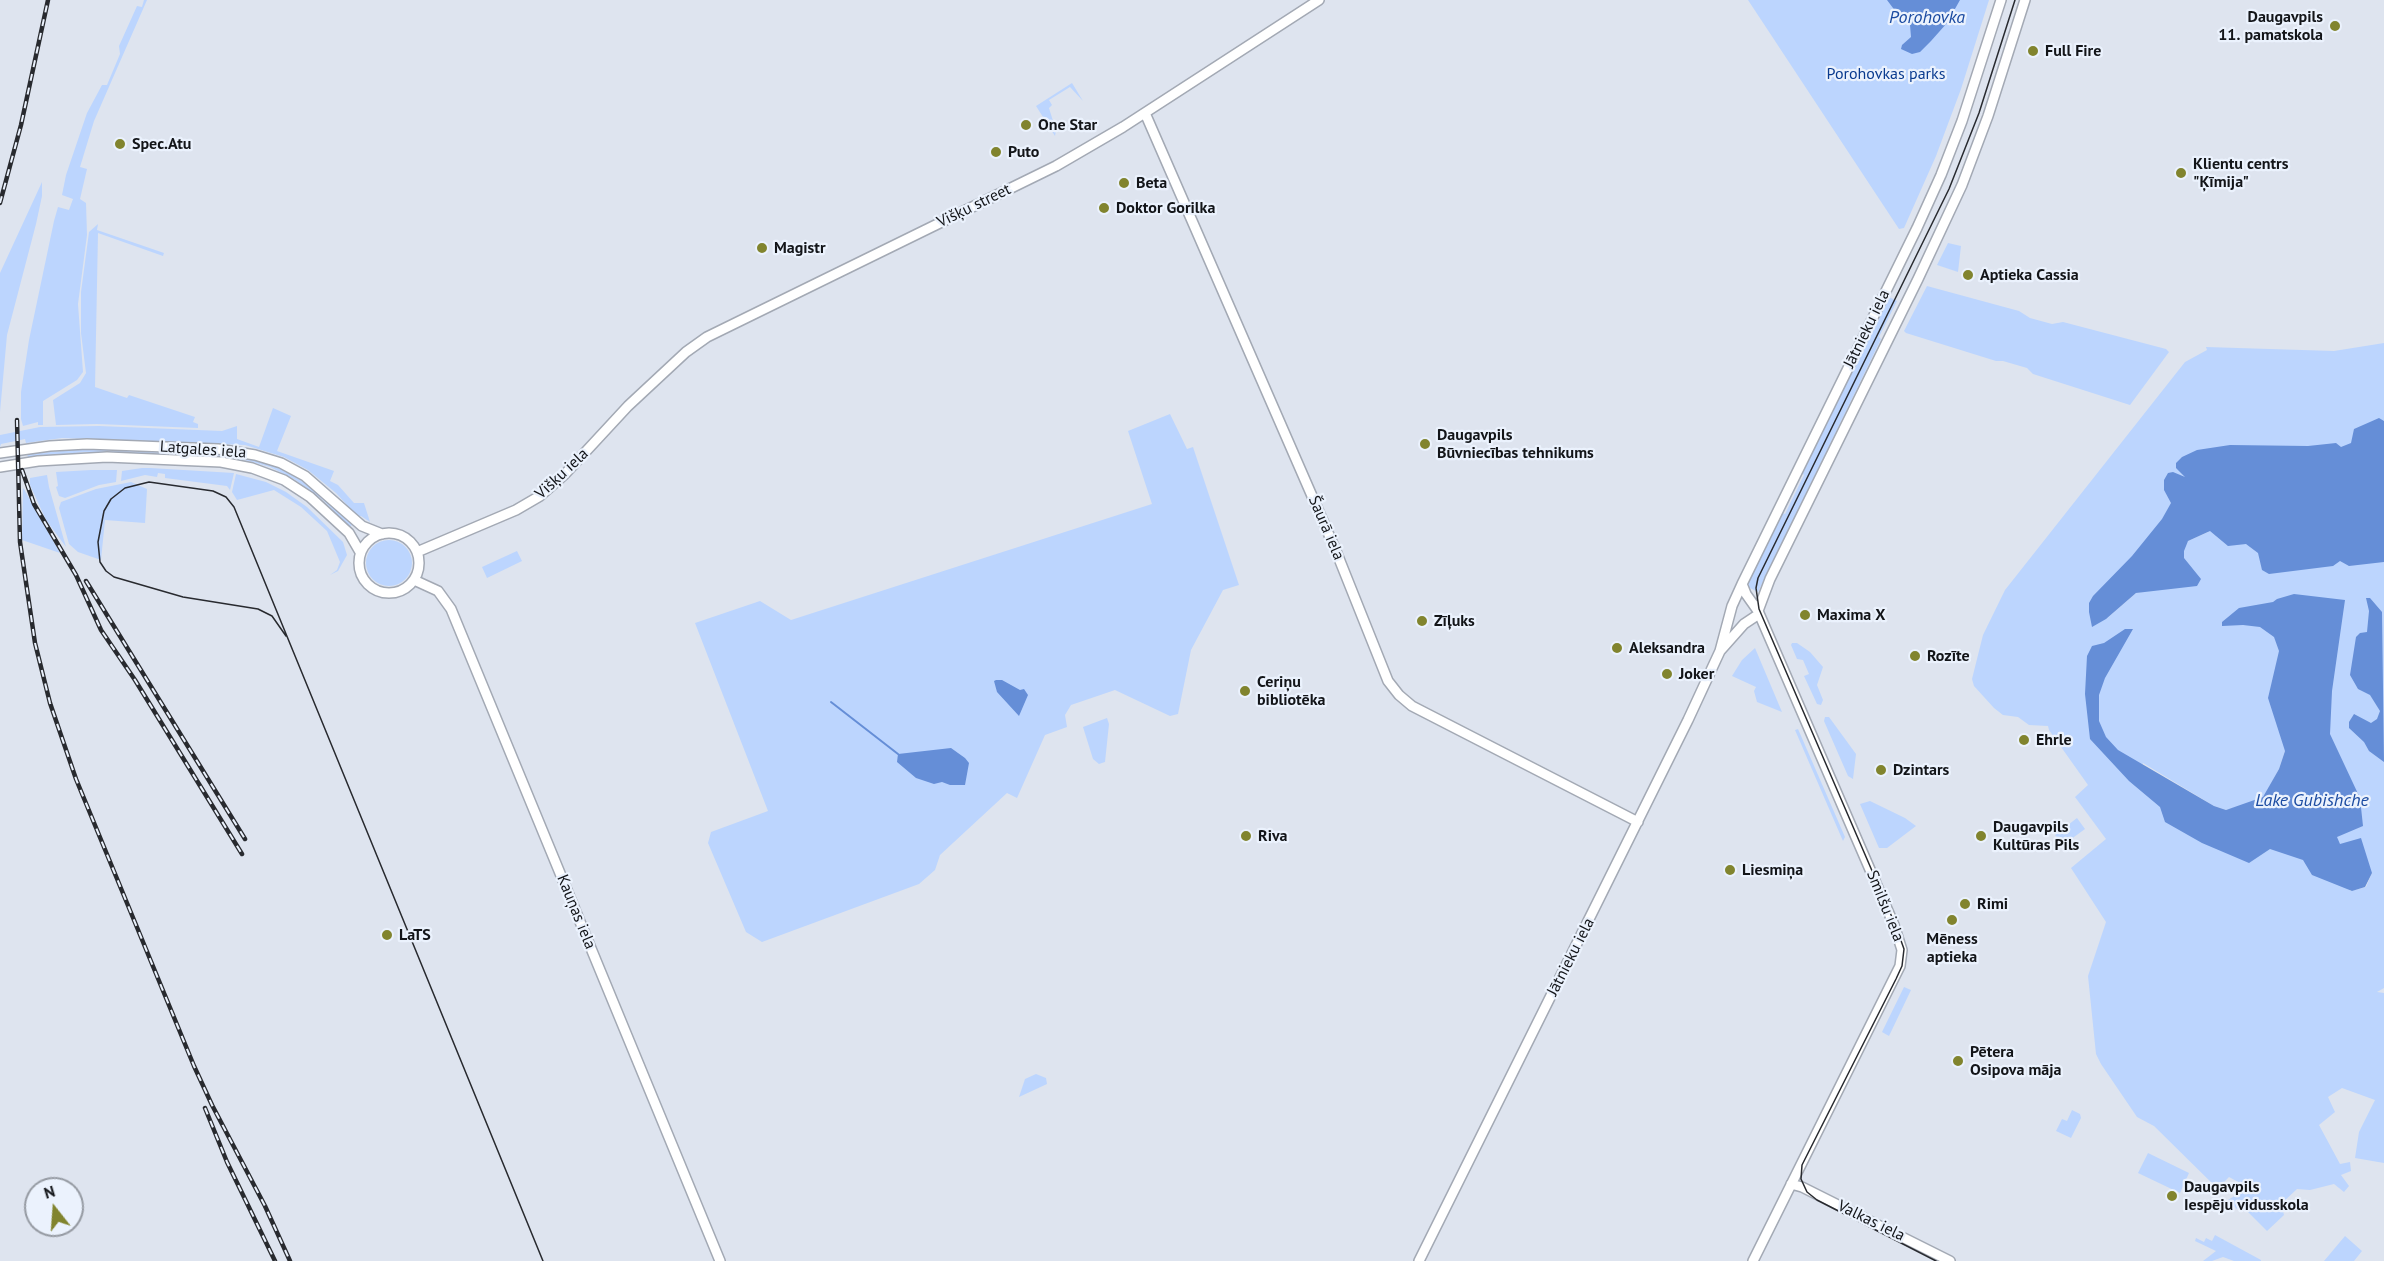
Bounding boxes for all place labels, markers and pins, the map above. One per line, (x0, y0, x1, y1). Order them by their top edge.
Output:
place label: Daugavpils 11. pamatskola (2218, 7, 2323, 45)
marker: Daugavpils 11. pamatskola (2328, 19, 2342, 33)
place label: Full Fire (2045, 41, 2101, 61)
marker: Full Fire (2026, 44, 2040, 58)
place label: One Star (1038, 115, 1097, 135)
marker: One Star (1019, 118, 1033, 132)
place label: Spec.Atu (132, 134, 191, 154)
marker: Spec.Atu (113, 137, 127, 151)
place label: Puto (1008, 142, 1039, 162)
marker: Puto (989, 145, 1003, 159)
place label: Klientu centrs "Ķīmija" (2193, 154, 2288, 192)
marker: Klientu centrs "Ķīmija" (2174, 166, 2188, 180)
place label: Beta (1136, 173, 1167, 193)
marker: Beta (1117, 176, 1131, 190)
place label: Doktor Gorilka (1116, 198, 1215, 218)
marker: Doktor Gorilka (1097, 201, 1111, 215)
place label: Magistr (774, 238, 826, 258)
marker: Magistr (755, 241, 769, 255)
place label: Aptieka Cassia (1980, 265, 2079, 285)
marker: Aptieka Cassia (1961, 268, 1975, 282)
place label: Daugavpils Būvniecības tehnikums (1437, 425, 1594, 463)
marker: Daugavpils Būvniecības tehnikums (1418, 437, 1432, 451)
place label: Maxima X (1817, 605, 1885, 625)
marker: Maxima X (1798, 608, 1812, 622)
place label: Zīļuks (1434, 611, 1475, 631)
marker: Zīļuks (1415, 614, 1429, 628)
place label: Aleksandra (1629, 638, 1705, 658)
marker: Aleksandra (1610, 641, 1624, 655)
place label: Rozīte (1927, 646, 1970, 666)
marker: Rozīte (1908, 649, 1922, 663)
place label: Joker (1679, 664, 1714, 684)
marker: Joker (1660, 667, 1674, 681)
place label: Ceriņu bibliotēka (1257, 672, 1325, 710)
marker: Ceriņu bibliotēka (1238, 684, 1252, 698)
place label: Ehrle (2036, 730, 2072, 750)
marker: Ehrle (2017, 733, 2031, 747)
place label: Dzintars (1893, 760, 1949, 780)
marker: Dzintars (1874, 763, 1888, 777)
place label: Daugavpils Kultūras Pils (1993, 817, 2079, 855)
place label: Riva (1258, 826, 1288, 846)
marker: Riva (1239, 829, 1253, 843)
marker: Daugavpils Kultūras Pils (1974, 829, 1988, 843)
place label: Liesmiņa (1742, 860, 1803, 880)
marker: Liesmiņa (1723, 863, 1737, 877)
place label: Rimi (1977, 894, 2008, 914)
marker: Rimi (1958, 897, 1972, 911)
marker: Mēness aptieka (1945, 913, 1959, 927)
place label: LaTS (399, 925, 431, 945)
marker: LaTS (380, 928, 394, 942)
place label: Mēness aptieka (1926, 929, 1978, 967)
place label: Pētera Osipova māja (1970, 1042, 2061, 1080)
marker: Pētera Osipova māja (1951, 1054, 1965, 1068)
place label: Daugavpils Iespēju vidusskola (2184, 1177, 2309, 1215)
marker: Daugavpils Iespēju vidusskola (2165, 1189, 2179, 1203)

